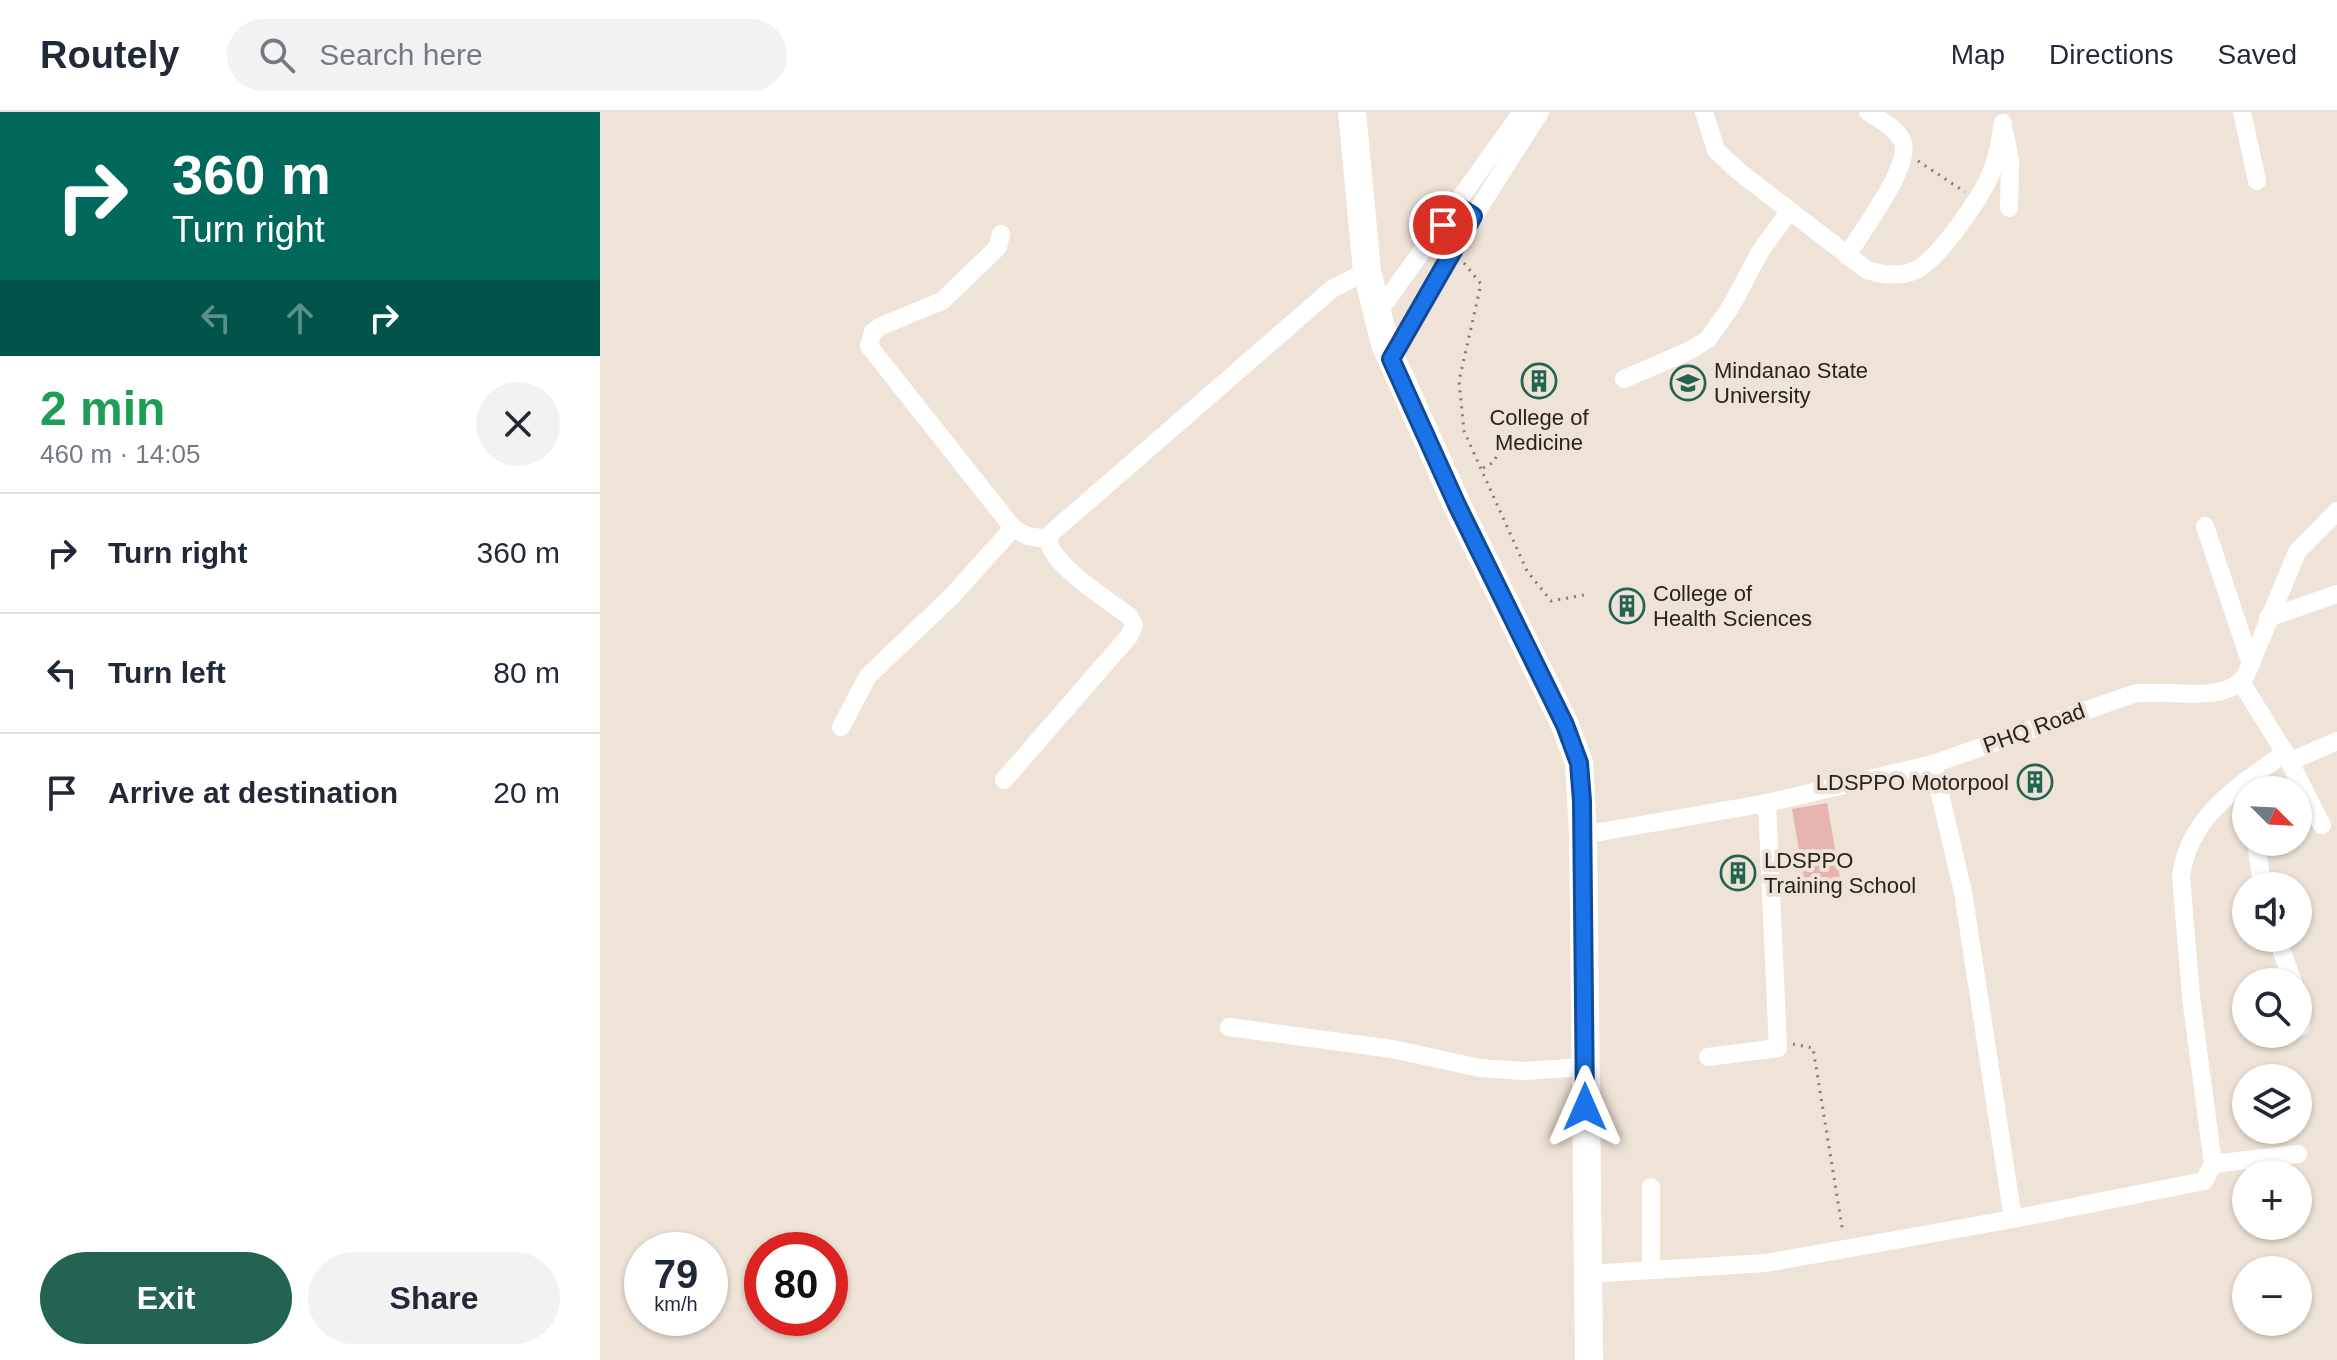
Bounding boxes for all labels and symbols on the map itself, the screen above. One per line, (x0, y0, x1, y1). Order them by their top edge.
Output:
pin (1409, 191, 1477, 259)
place label: Mindanao State University (1714, 358, 1868, 408)
building icon: College of Medicine (1520, 362, 1558, 400)
school or university icon: Mindanao State University (1669, 364, 1707, 402)
place label: College of Medicine (1489, 405, 1589, 455)
place label: College of Health Sciences (1653, 581, 1812, 631)
building icon: College of Health Sciences (1608, 587, 1646, 625)
street label: PHQ Road (1980, 698, 2088, 758)
building icon: LDSPPO Motorpool (2016, 763, 2054, 801)
place label: LDSPPO Motorpool (1816, 770, 2009, 795)
north arrow (2232, 776, 2312, 856)
place label: LDSPPO Training School (1764, 848, 1916, 898)
building icon: LDSPPO Training School (1719, 854, 1757, 892)
position arrow (1543, 1065, 1627, 1149)
speed limit sign: 80 (744, 1232, 848, 1336)

